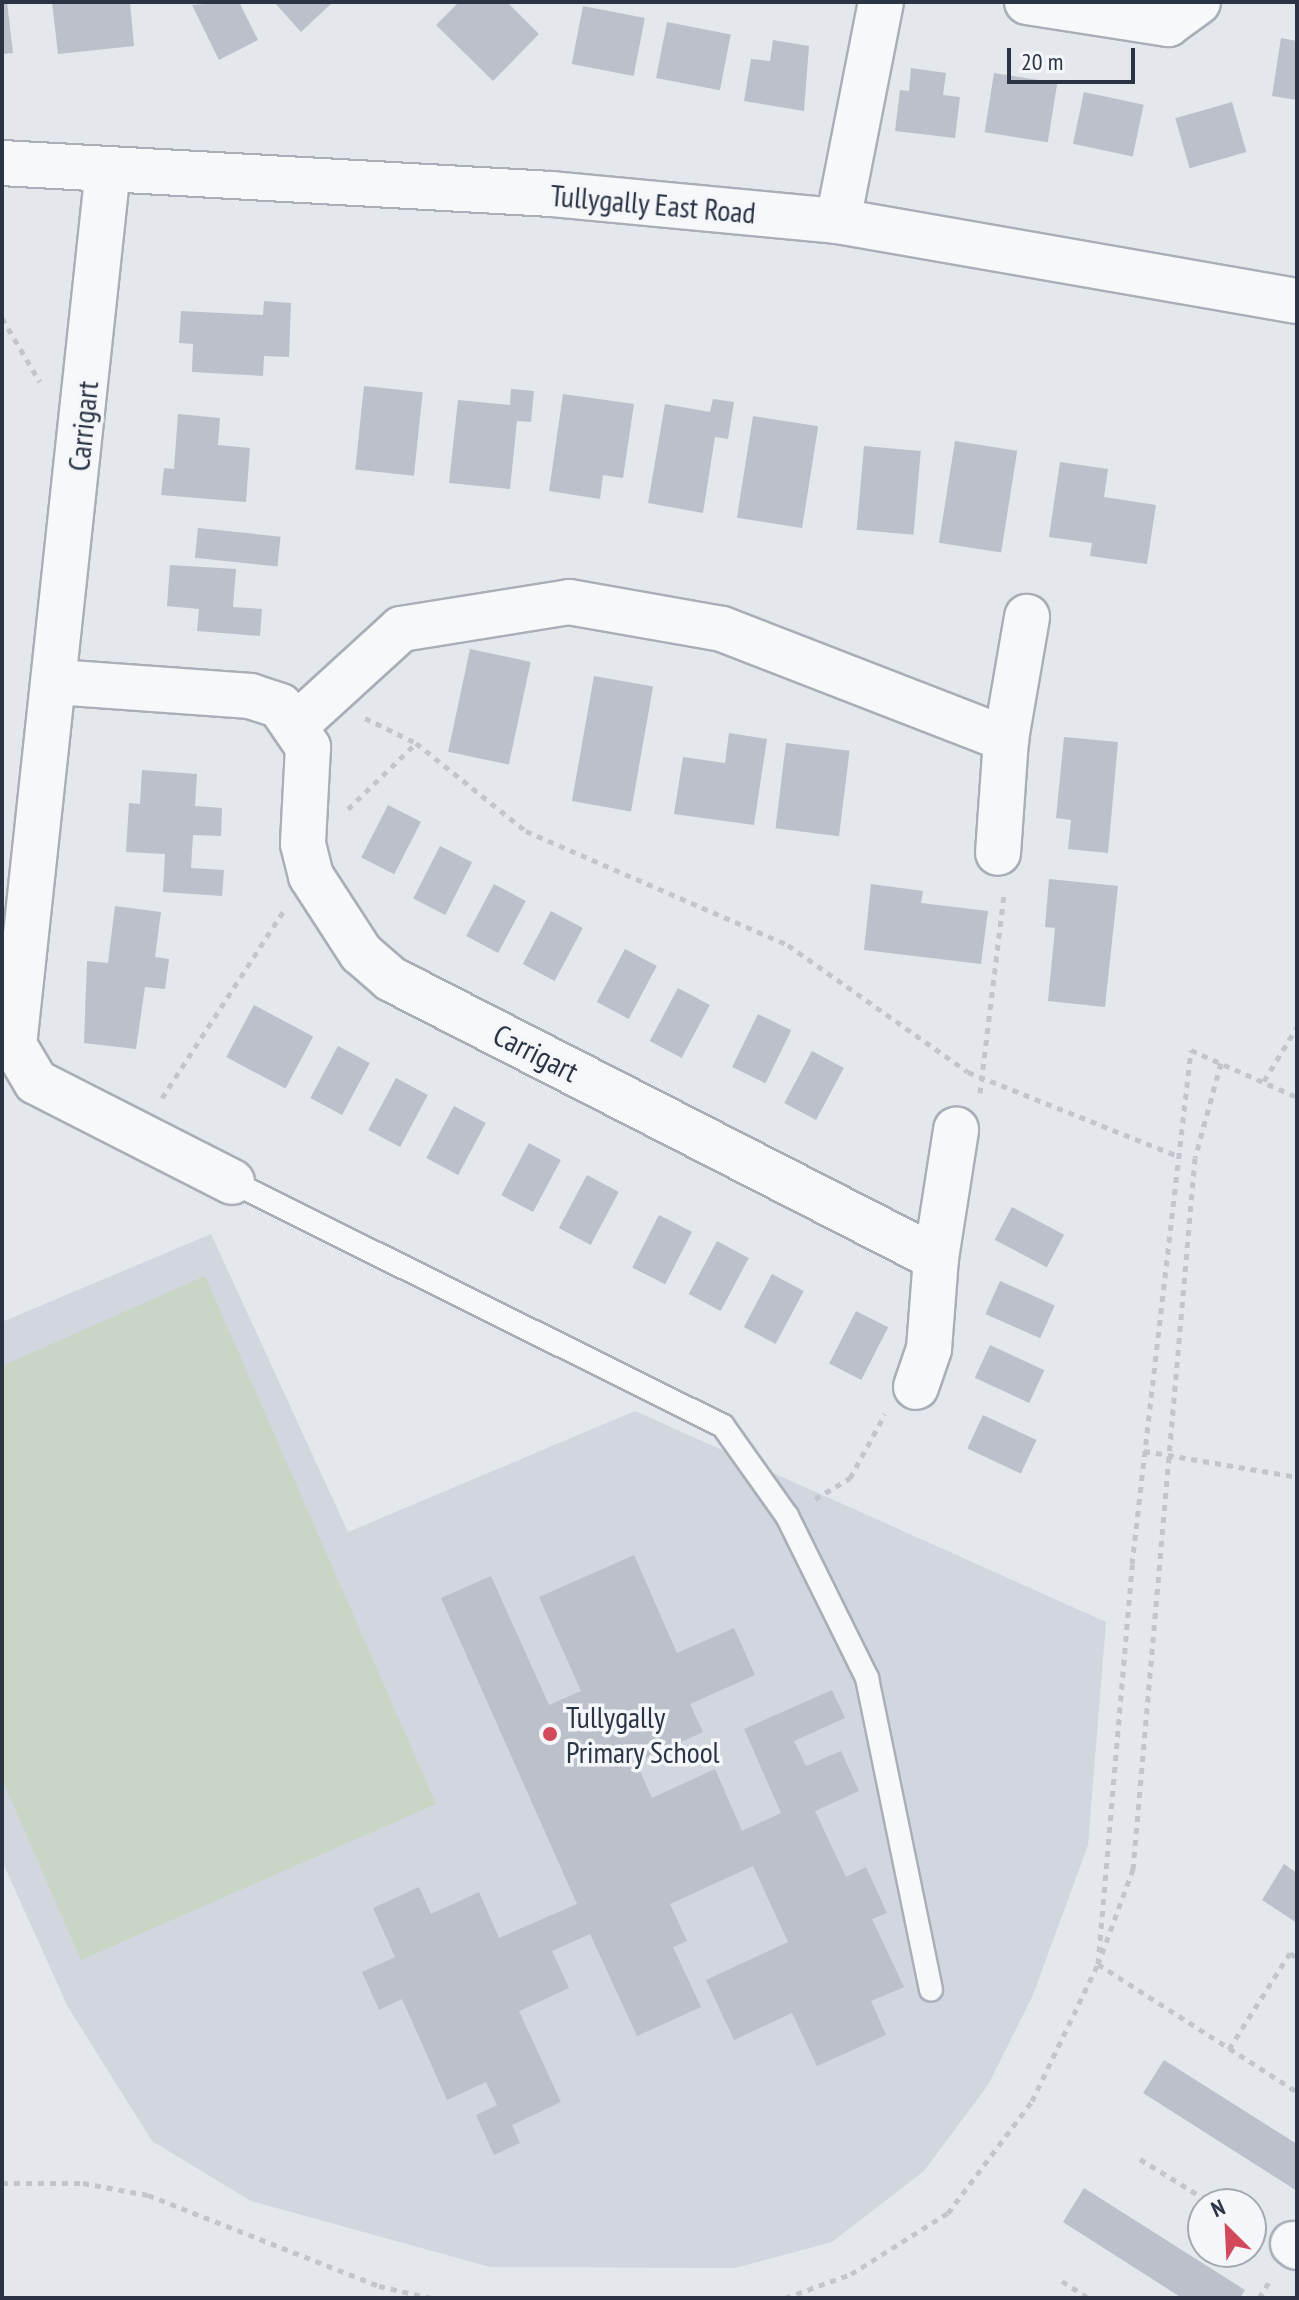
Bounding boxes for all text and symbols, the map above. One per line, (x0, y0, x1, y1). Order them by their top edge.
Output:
scale bar (1011, 32, 1139, 82)
text: 20 m (1021, 46, 1063, 77)
street label: Tullygally East Road (549, 177, 757, 231)
street label: Carrigart (60, 379, 106, 473)
street label: Carrigart (488, 1016, 584, 1090)
place label: Tullygally Primary School (566, 1699, 720, 1770)
marker: Tullygally Primary School (541, 1725, 559, 1743)
north arrow (1187, 2188, 1267, 2268)
text: N (1207, 2193, 1229, 2223)

